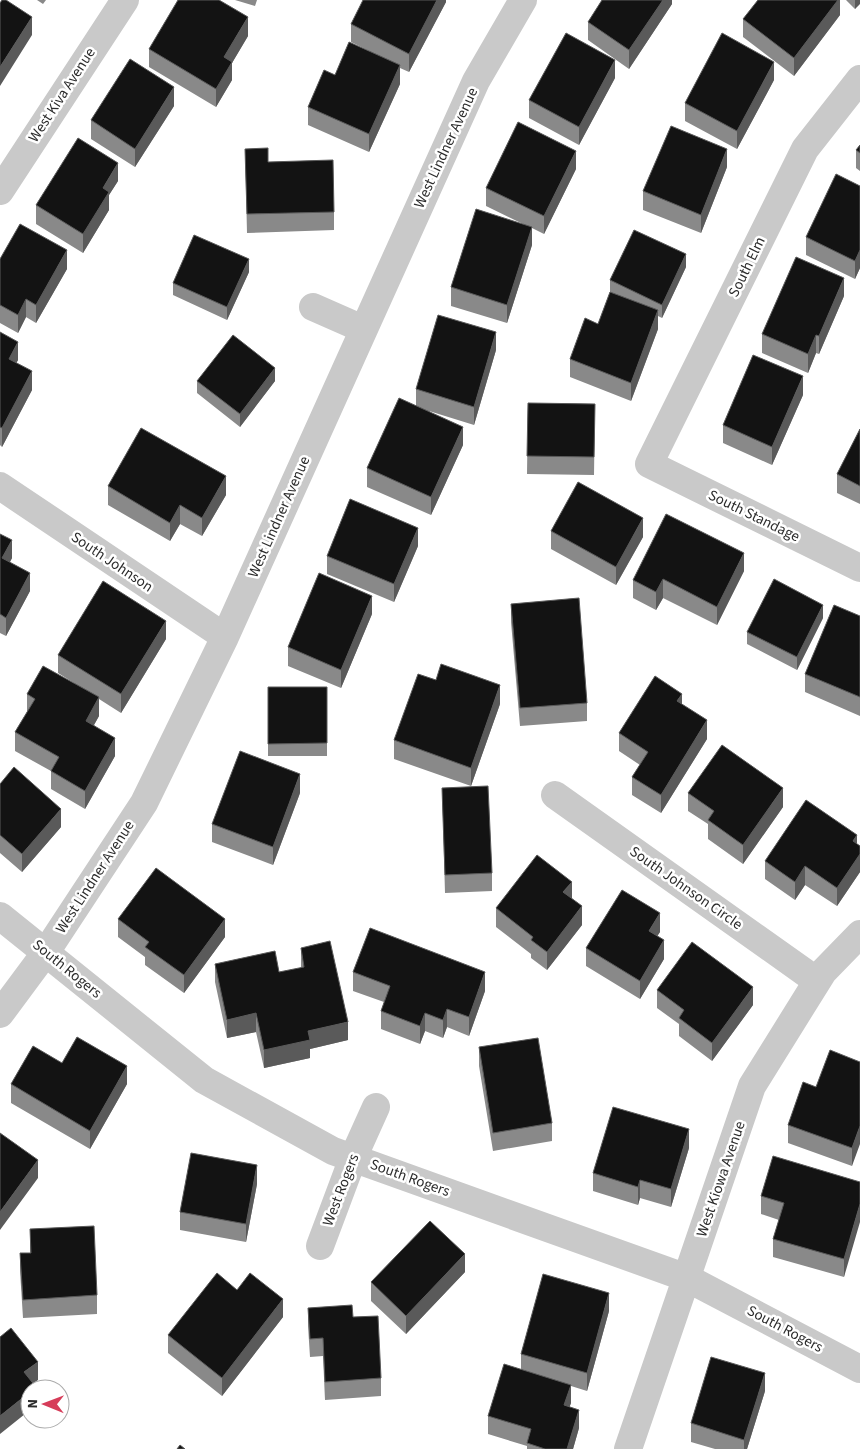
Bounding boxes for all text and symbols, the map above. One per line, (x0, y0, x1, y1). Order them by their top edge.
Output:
street label: West Kiva Avenue (23, 44, 101, 146)
street label: West Lindner Avenue (409, 84, 483, 212)
street label: South Elm (723, 233, 771, 301)
street label: West Lindner Avenue (243, 453, 315, 581)
street label: South Standage (705, 485, 803, 547)
street label: South Johnson (67, 527, 157, 597)
street label: West Lindner Avenue (51, 816, 139, 938)
street label: South Johnson Circle (625, 841, 747, 935)
street label: South Rogers (28, 935, 106, 1003)
street label: West Kiowa Avenue (691, 1118, 751, 1240)
street label: West Rogers (318, 1151, 364, 1229)
street label: South Rogers (367, 1154, 453, 1202)
street label: South Rogers (743, 1300, 827, 1358)
north arrow (20, 1379, 70, 1429)
text: N (23, 1399, 43, 1409)

